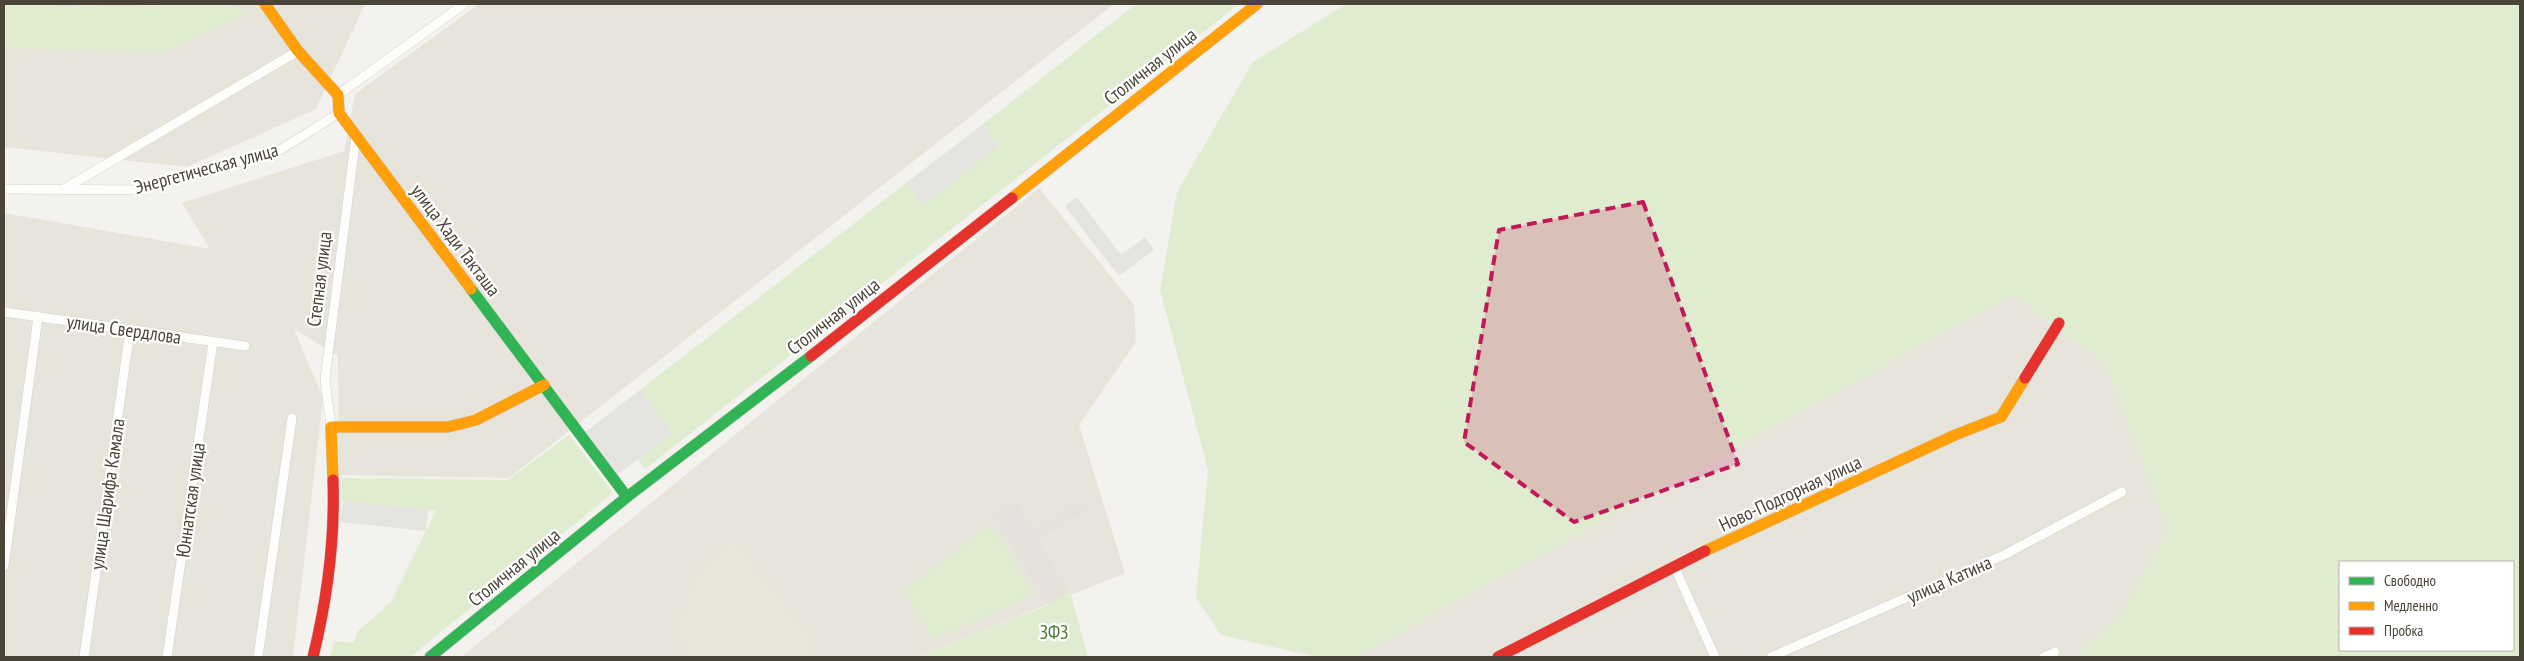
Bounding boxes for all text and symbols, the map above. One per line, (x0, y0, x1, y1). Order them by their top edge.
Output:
street label: Столичная улица (1099, 22, 1201, 110)
street label: Энергетическая улица (131, 137, 281, 199)
street label: улица Хади Такташа (406, 179, 506, 301)
street label: Степная улица (301, 230, 337, 328)
street label: Столичная улица (782, 272, 884, 360)
street label: улица Свердлова (65, 309, 183, 349)
street label: улица Шарифа Камала (85, 417, 129, 571)
street label: Юннатская улица (170, 441, 210, 559)
street label: Ново-Подгорная улица (1715, 450, 1865, 536)
street label: Столичная улица (463, 523, 565, 611)
street label: улица Катина (1903, 550, 1995, 608)
legend (2339, 561, 2514, 651)
text: Свободно (2384, 571, 2436, 590)
text: Медленно (2384, 596, 2438, 615)
park label: ЗФЗ (1040, 620, 1068, 644)
text: Пробка (2384, 621, 2423, 640)

